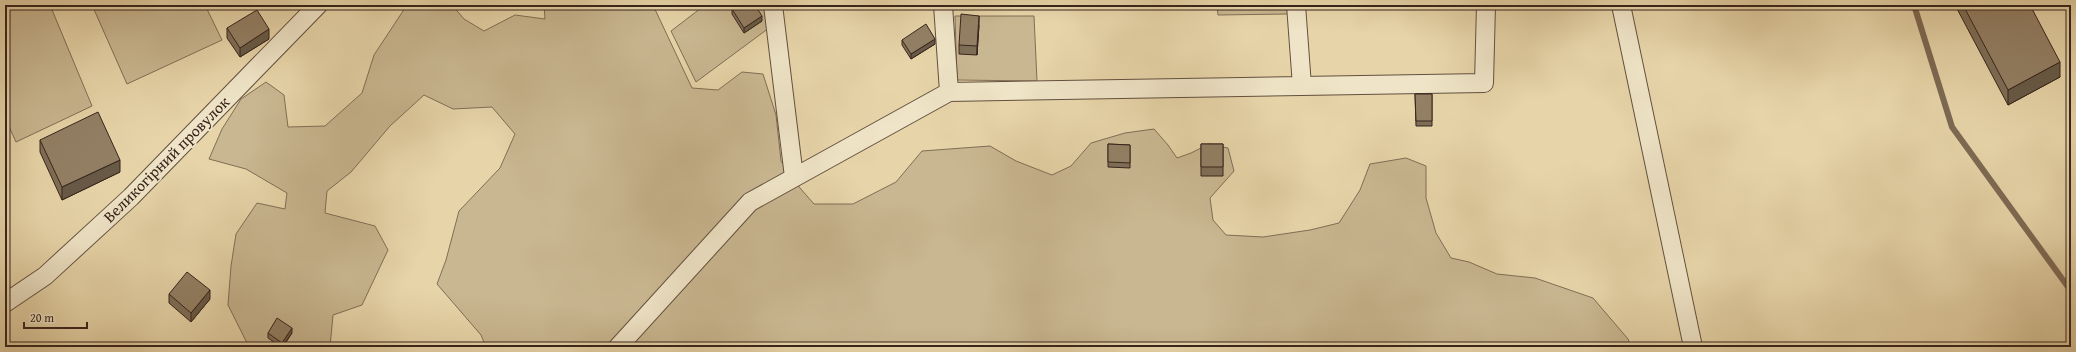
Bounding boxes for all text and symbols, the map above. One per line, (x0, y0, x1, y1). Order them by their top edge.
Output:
street label: Великогірний провулок (97, 90, 235, 228)
scale bar (24, 304, 87, 330)
text: 20 m (30, 309, 54, 326)

